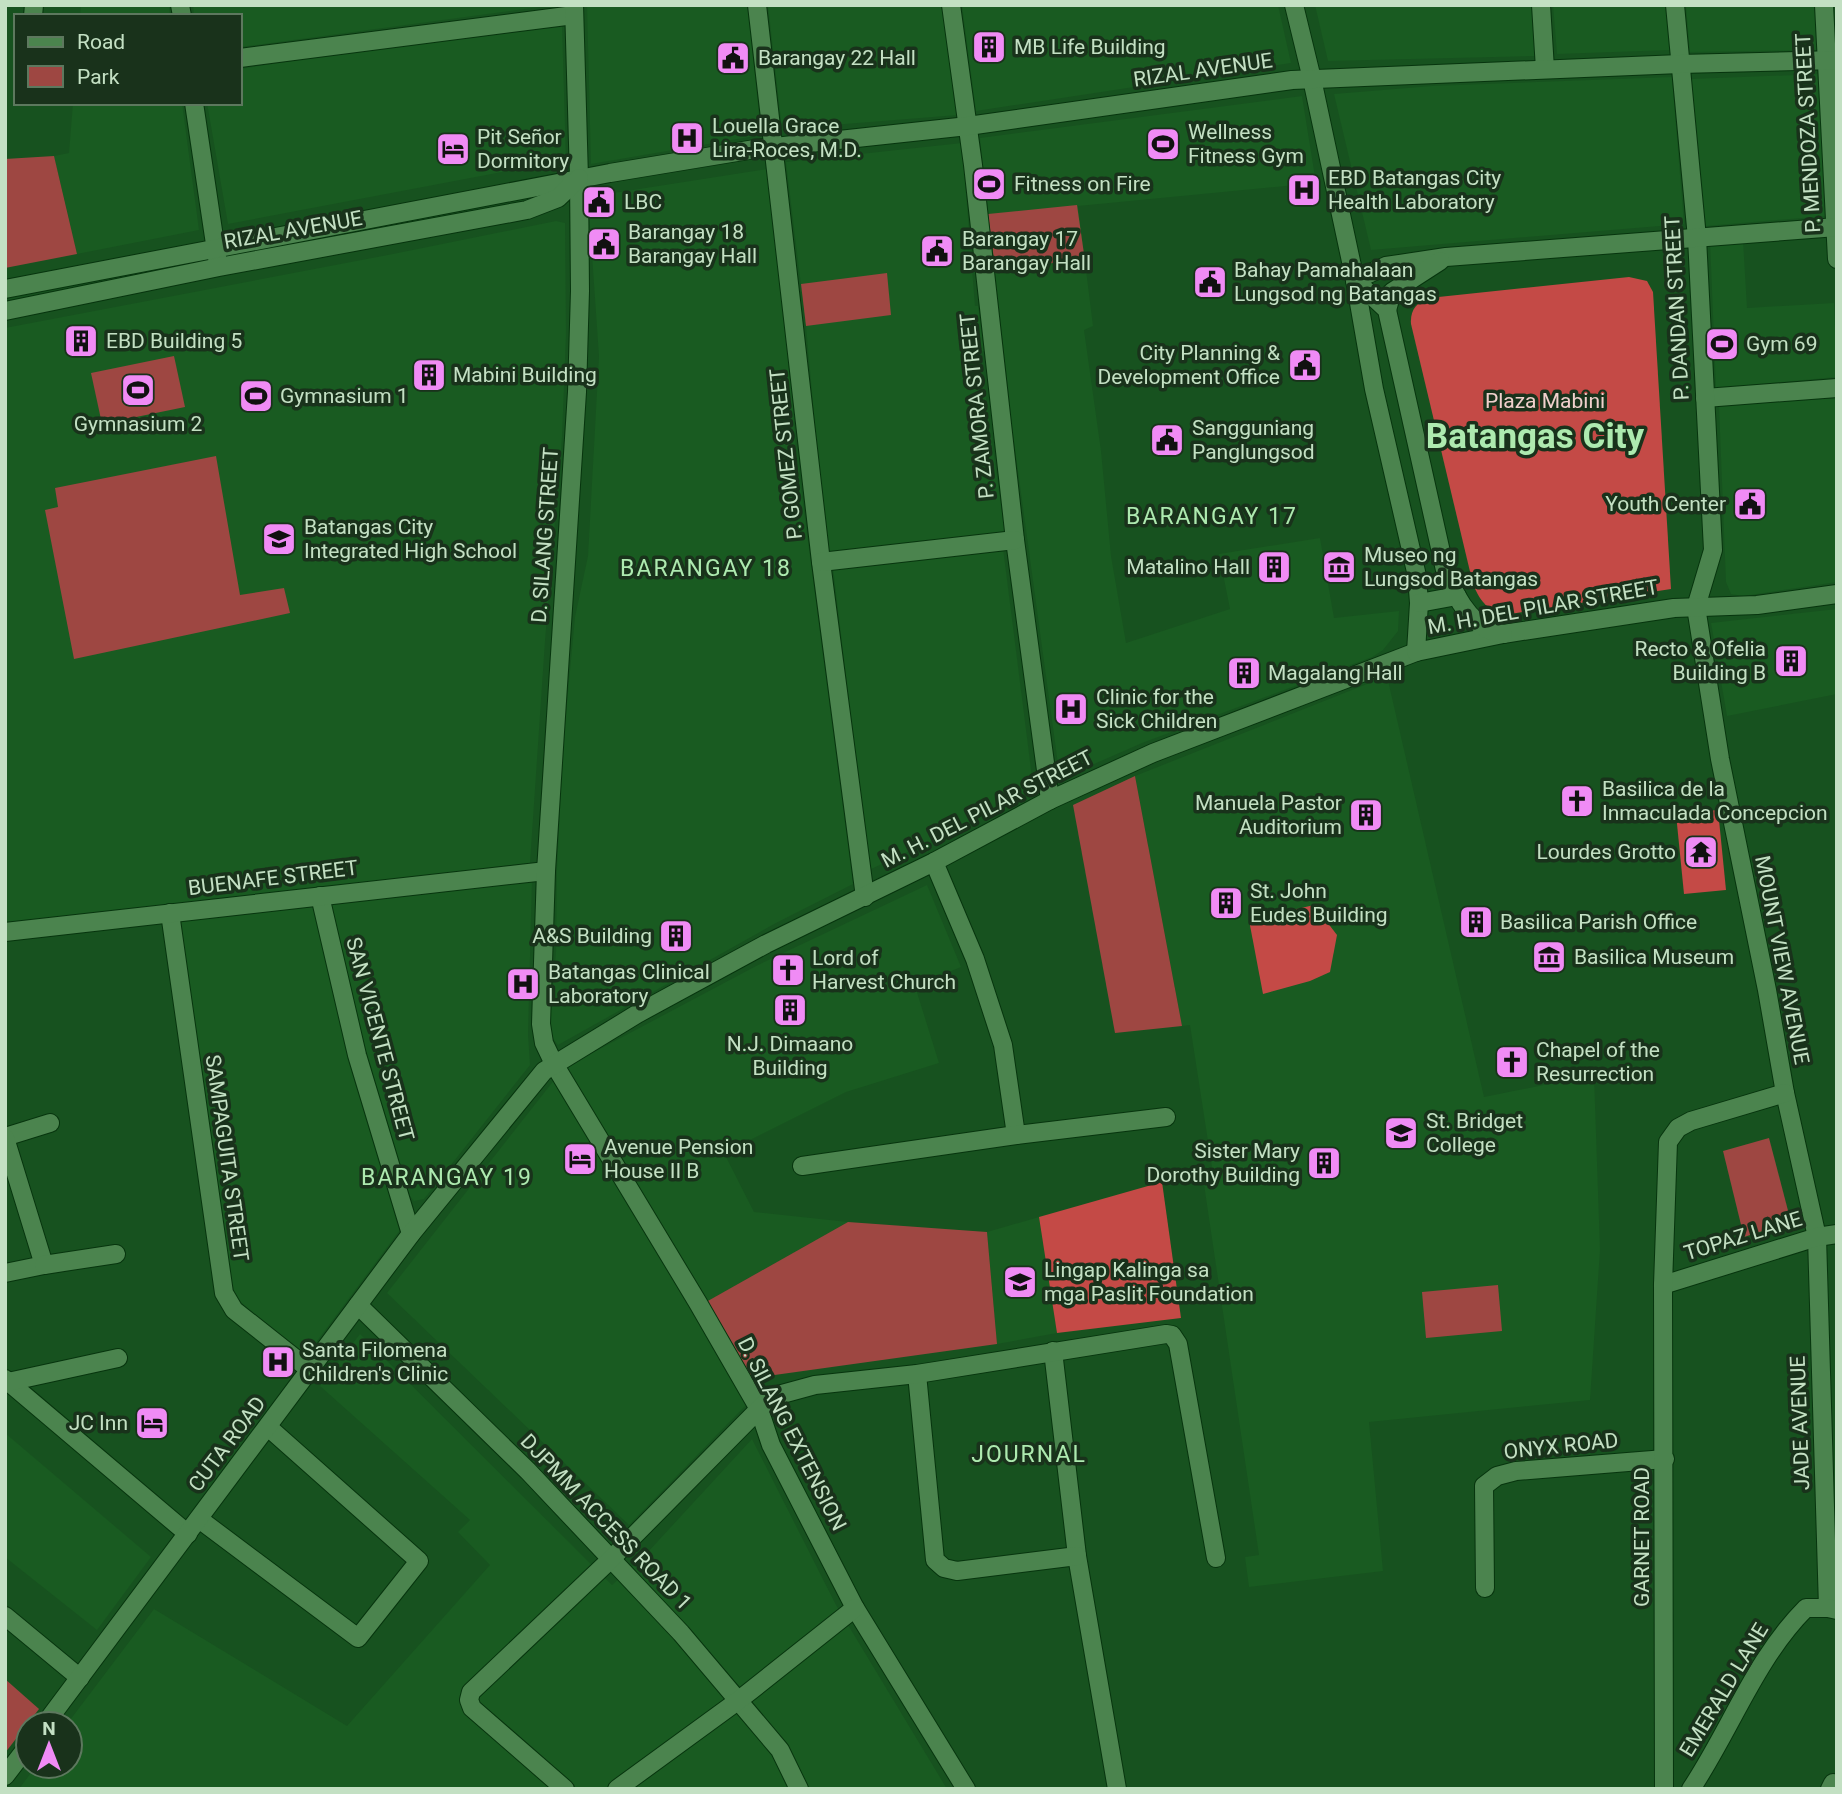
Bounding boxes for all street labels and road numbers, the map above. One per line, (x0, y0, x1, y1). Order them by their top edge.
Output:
street label: P. MENDOZA STREET (1791, 32, 1825, 234)
street label: RIZAL AVENUE (1132, 48, 1274, 92)
street label: RIZAL AVENUE (222, 206, 364, 254)
street label: P. DANDAN STREET (1660, 215, 1694, 401)
street label: P. ZAMORA STREET (955, 312, 999, 500)
street label: P. GOMEZ STREET (765, 367, 807, 541)
street label: D. SILANG STREET (527, 446, 563, 624)
street label: M. H. DEL PILAR STREET (1426, 575, 1661, 639)
street label: M. H. DEL PILAR STREET (877, 745, 1097, 873)
street label: MOUNT VIEW AVENUE (1750, 854, 1814, 1066)
street label: BUENAFE STREET (187, 856, 360, 900)
street label: SAN VICENTE STREET (341, 934, 419, 1144)
street label: SAMPAGUITA STREET (201, 1053, 253, 1263)
street label: TOPAZ LANE (1681, 1207, 1805, 1265)
street label: D. SILANG EXTENSION (733, 1333, 851, 1535)
street label: JADE AVENUE (1786, 1355, 1814, 1491)
street label: CUTA ROAD (184, 1392, 270, 1496)
street label: ONYX ROAD (1503, 1428, 1619, 1464)
street label: DJPMM ACCESS ROAD 1 (516, 1429, 696, 1615)
street label: GARNET ROAD (1630, 1467, 1654, 1607)
street label: EMERALD LANE (1675, 1619, 1773, 1761)

